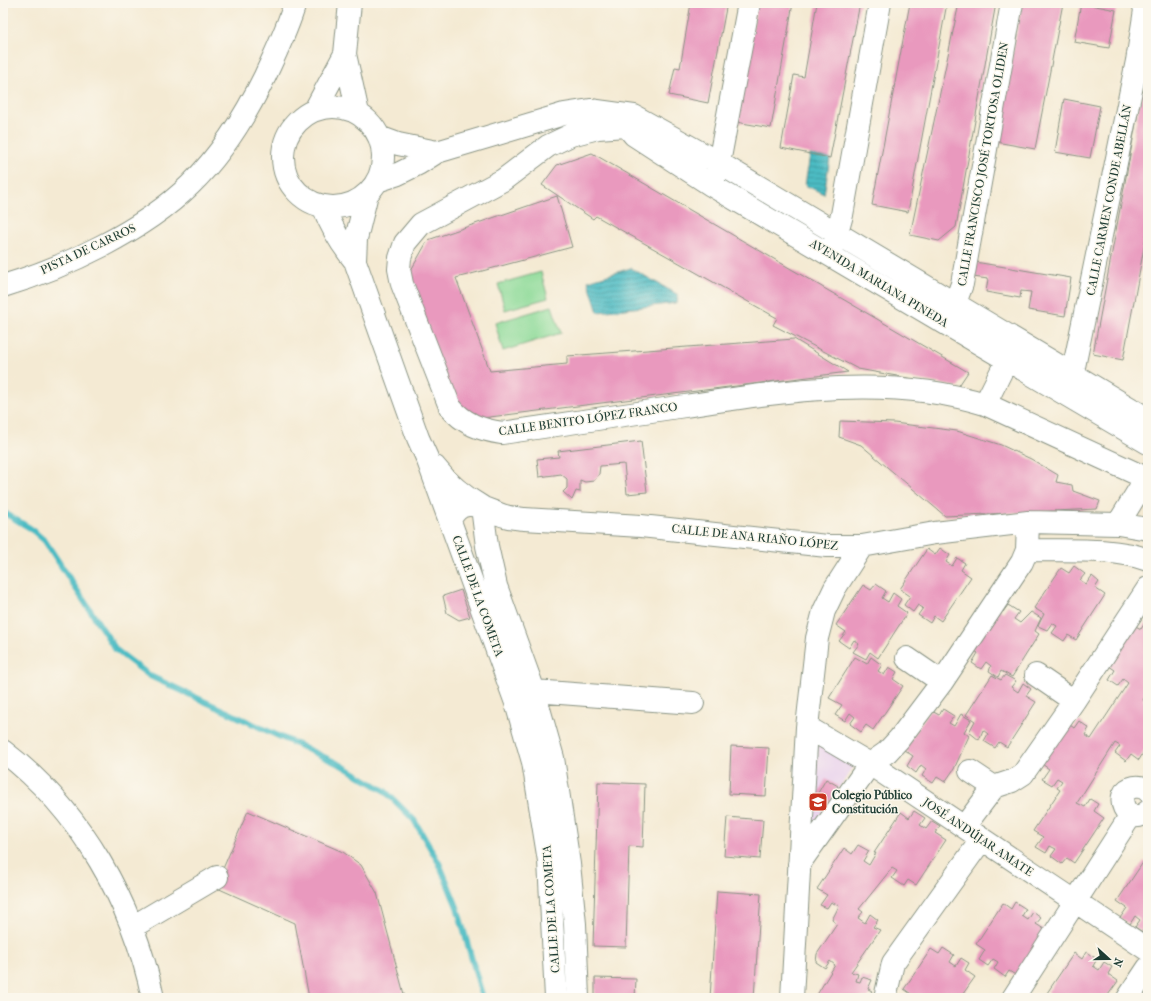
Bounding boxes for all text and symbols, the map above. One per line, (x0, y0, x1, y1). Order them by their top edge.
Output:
street label: CALLE FRANCISCO JOSÉ TORTOSA OLIDEN (954, 41, 1011, 287)
street label: CALLE CARMEN CONDE ABELLÁN (1083, 103, 1134, 297)
street label: PISTA DE CARROS (38, 221, 138, 277)
street label: AVENIDA MARIANA PINEDA (806, 235, 951, 330)
street label: CALLE BENITO LÓPEZ FRANCO (498, 399, 678, 438)
street label: CALLE DE ANA RIAÑO LÓPEZ (671, 520, 839, 553)
street label: CALLE DE LA COMETA (450, 533, 507, 659)
place label: Colegio Público Constitución (832, 788, 912, 816)
school or university icon: Colegio Público Constitución (807, 791, 829, 813)
street label: JOSÉ ANDÚJAR AMATE (919, 793, 1036, 879)
street label: CALLE DE LA COMETA (540, 844, 562, 973)
north arrow (1089, 939, 1129, 979)
text: N (1110, 956, 1125, 969)

